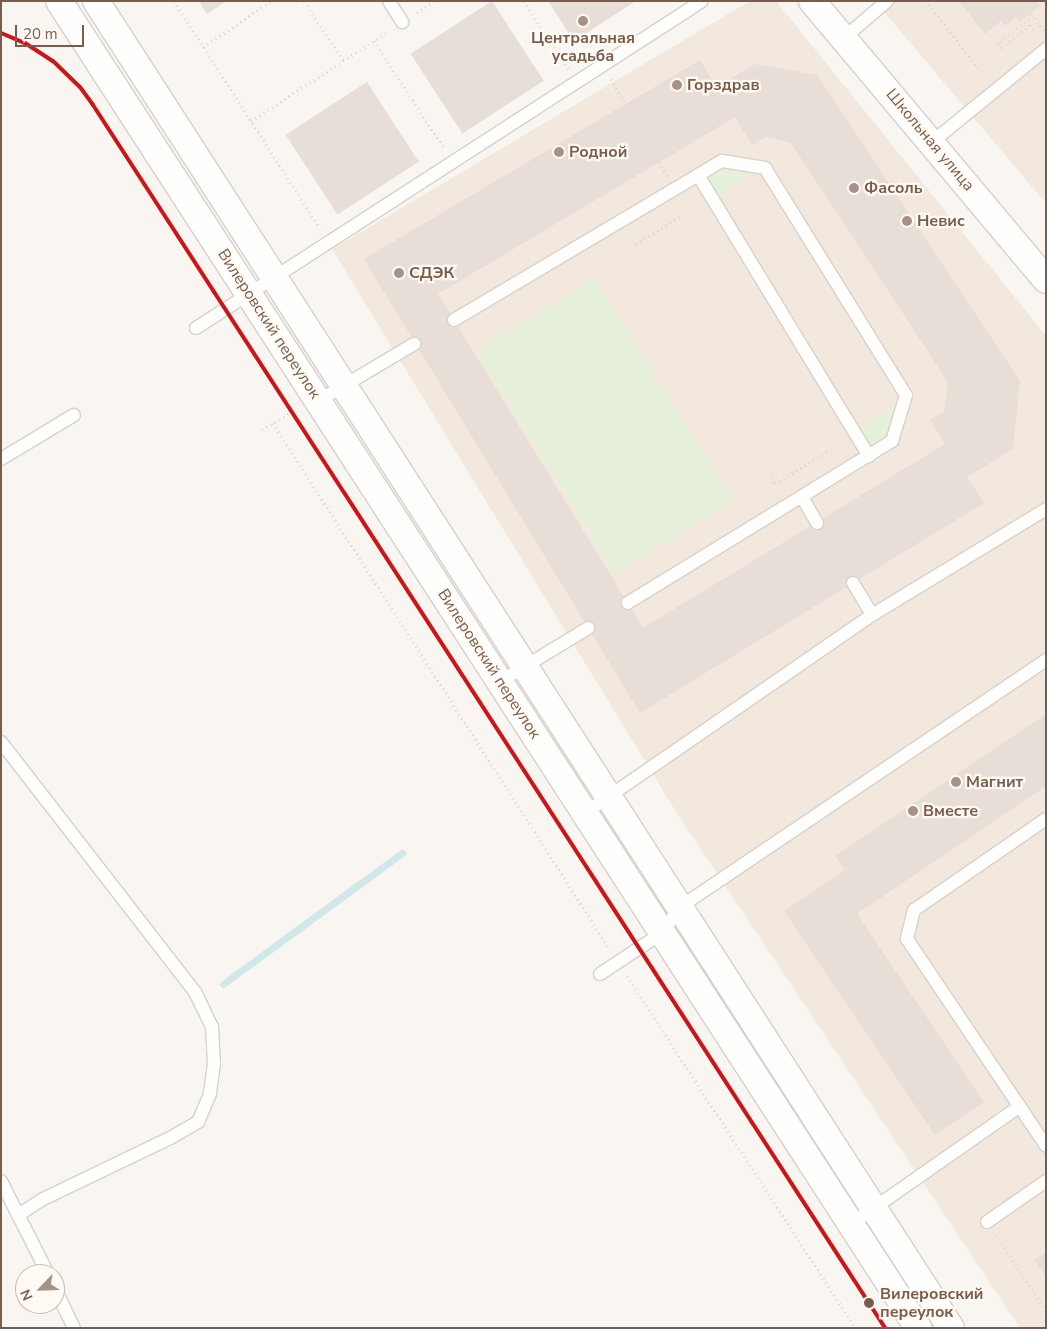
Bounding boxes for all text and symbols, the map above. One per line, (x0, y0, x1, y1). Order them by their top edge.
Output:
scale bar (18, 15, 86, 47)
marker: Центральная усадьба (577, 15, 589, 27)
text: 20 m (23, 24, 58, 44)
place label: Центральная усадьба (531, 28, 635, 66)
place label: Горздрав (687, 75, 760, 95)
marker: Горздрав (671, 79, 683, 91)
street label: Школьная улица (882, 85, 978, 195)
place label: Родной (569, 142, 627, 162)
marker: Родной (553, 146, 565, 158)
place label: Фасоль (864, 178, 923, 198)
marker: Фасоль (848, 182, 860, 194)
place label: Невис (917, 211, 965, 231)
marker: Невис (901, 215, 913, 227)
street label: Вилеровский переулок (213, 246, 325, 402)
place label: СДЭК (409, 263, 454, 283)
marker: СДЭК (393, 267, 405, 279)
street label: Вилеровский переулок (433, 586, 545, 742)
place label: Магнит (966, 772, 1023, 792)
marker: Магнит (950, 776, 962, 788)
place label: Вместе (923, 801, 978, 821)
marker: Вместе (907, 805, 919, 817)
north arrow (15, 1264, 65, 1314)
place label: Вилеровский переулок (880, 1284, 984, 1322)
text: N (16, 1286, 38, 1304)
marker: Вилеровский переулок (862, 1296, 876, 1310)

